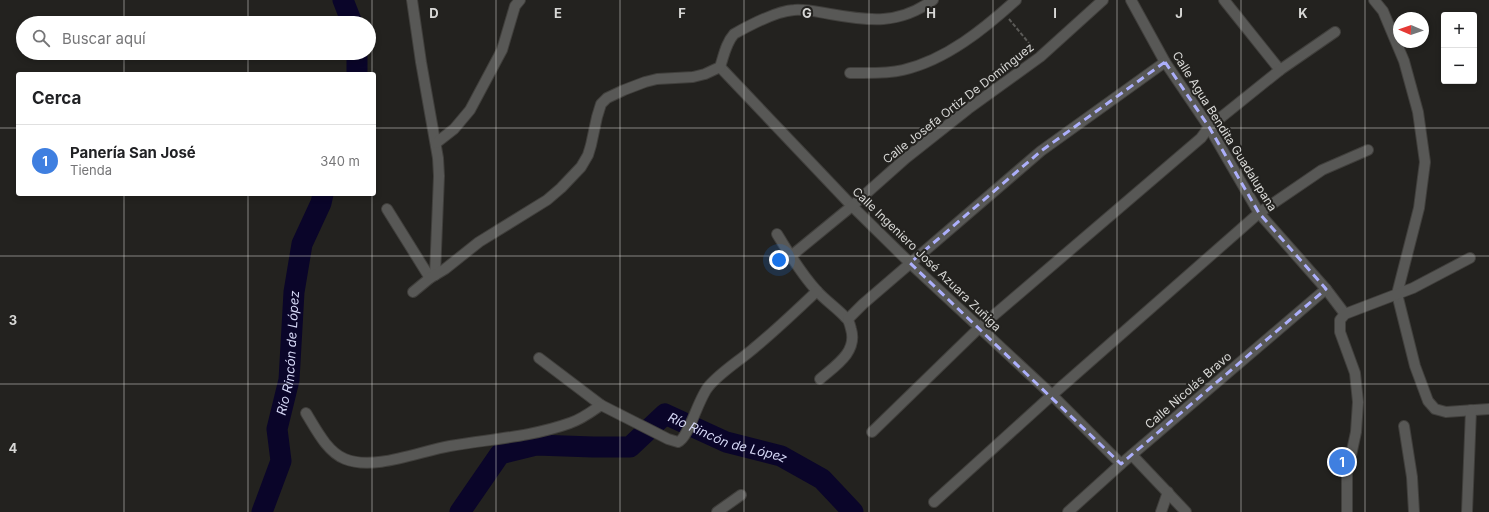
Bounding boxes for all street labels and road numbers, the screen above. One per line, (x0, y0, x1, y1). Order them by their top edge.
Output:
street label: Calle Josefa Ortiz De Domínguez (880, 39, 1036, 167)
street label: Calle Agua Bendita Guadalupana (1169, 48, 1281, 214)
street label: Calle Ingeniero José Azuara Zuñiga (849, 184, 1005, 334)
street label: Calle Nicolás Bravo (1142, 348, 1234, 432)

